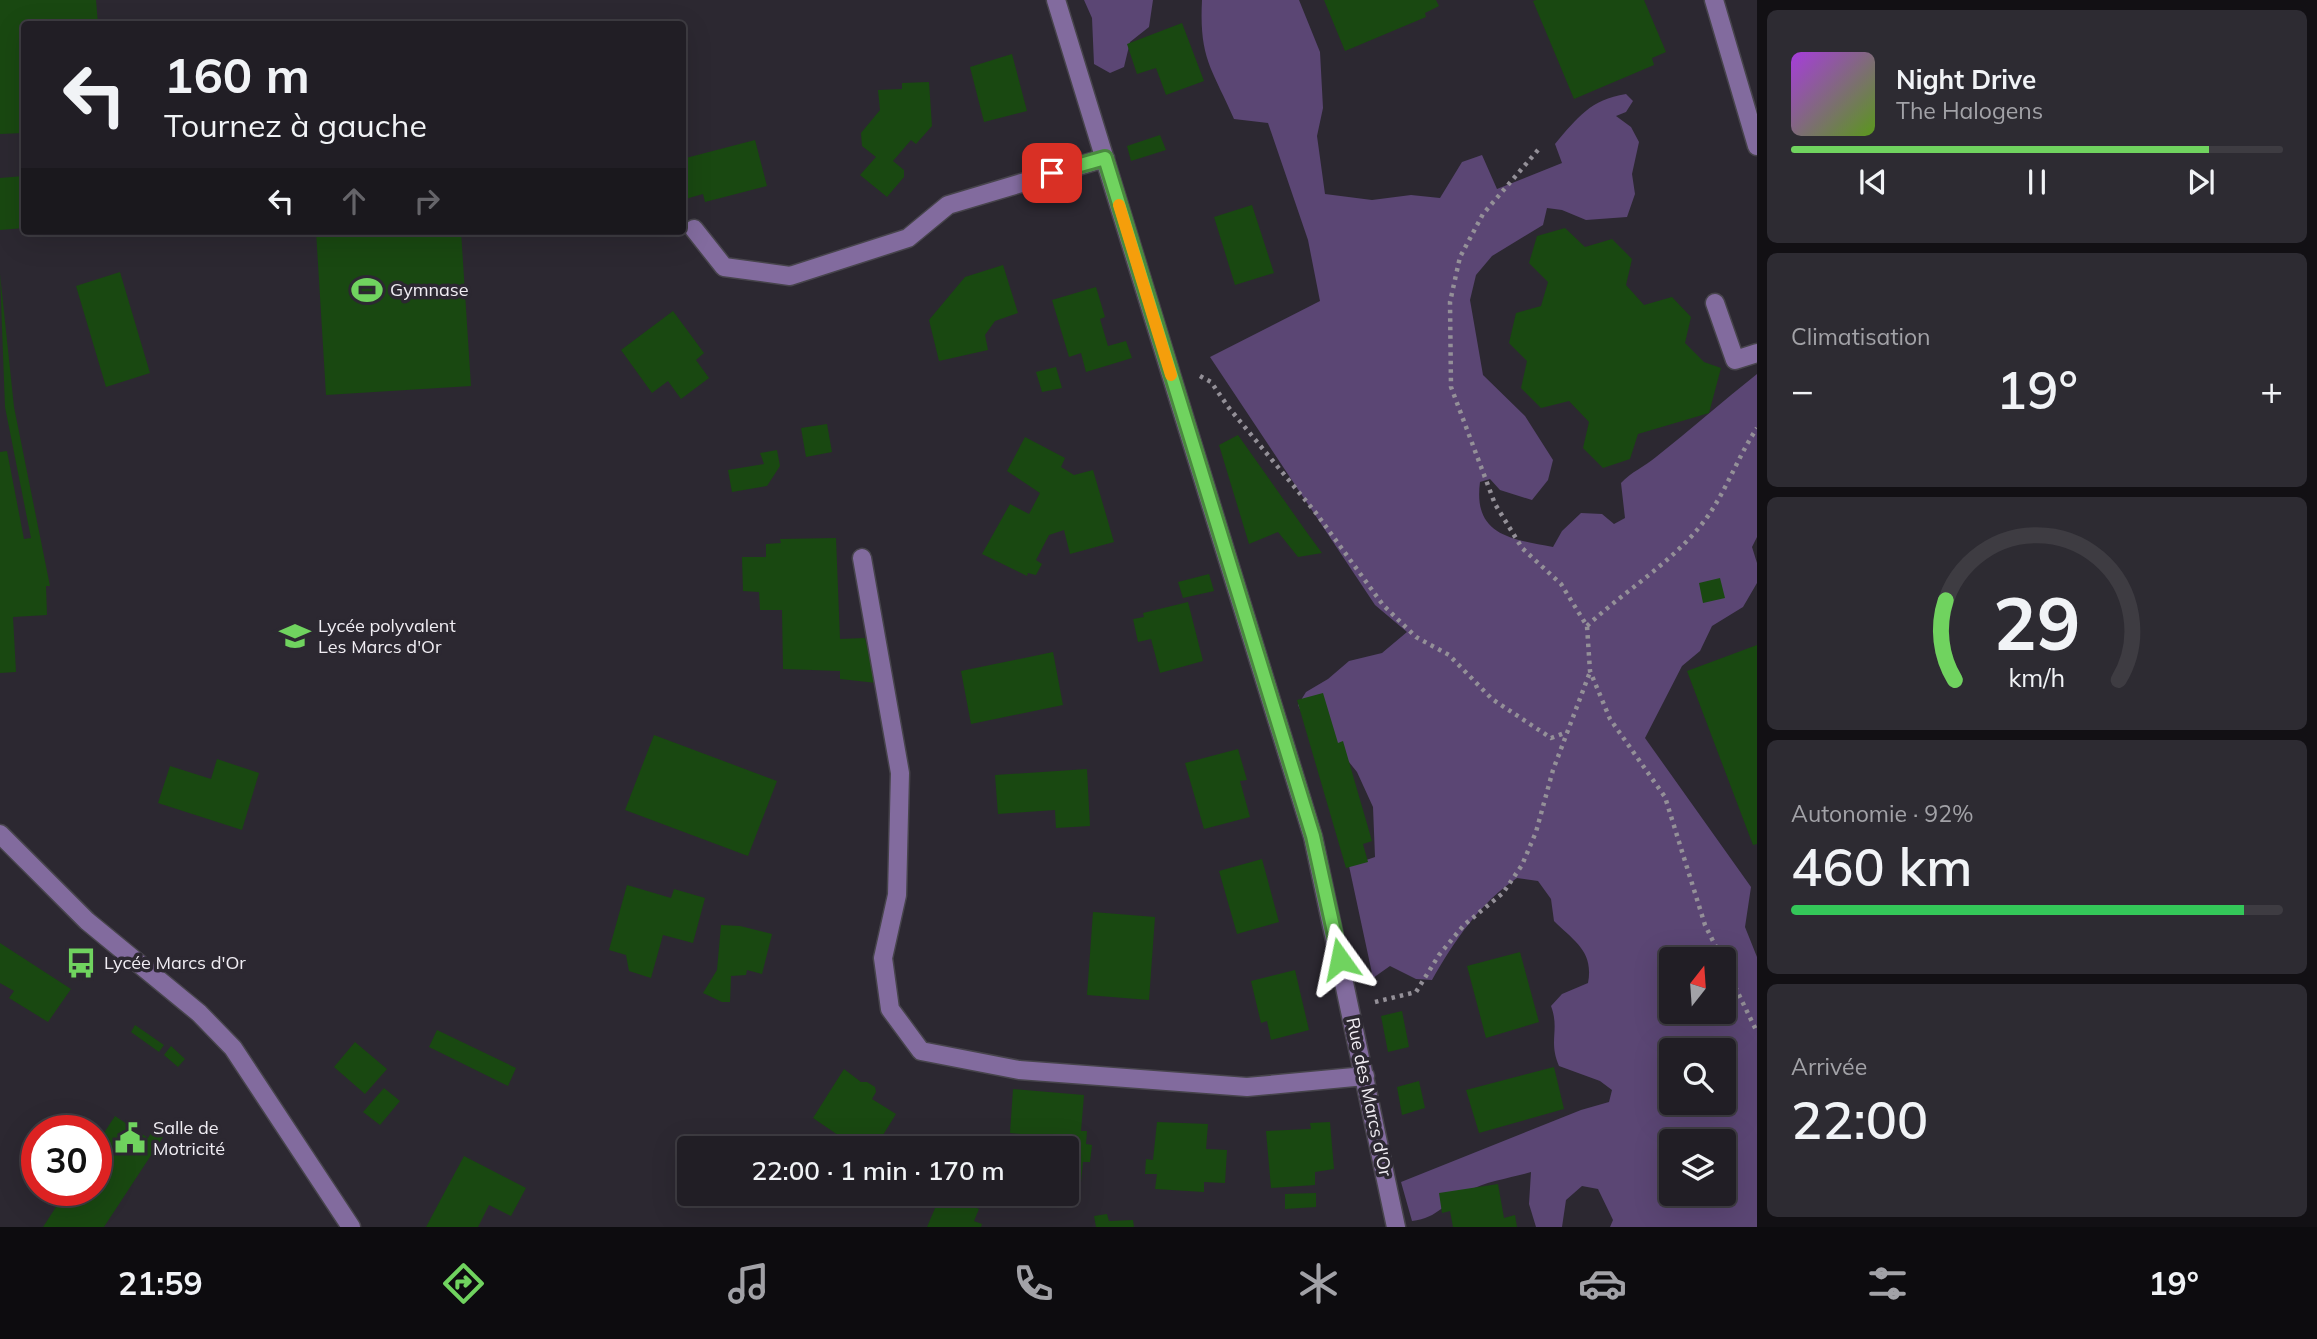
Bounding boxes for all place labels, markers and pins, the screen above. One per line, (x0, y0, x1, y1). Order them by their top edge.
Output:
pin (1022, 143, 1082, 203)
sports icon: Gymnase (350, 273, 384, 307)
place label: Gymnase (390, 278, 469, 301)
place label: Lycée polyvalent Les Marcs d'Or (318, 614, 456, 658)
school or university icon: Lycée polyvalent Les Marcs d'Or (278, 619, 312, 653)
bus stop icon: Lycée Marcs d'Or (64, 946, 98, 980)
place label: Lycée Marcs d'Or (104, 951, 246, 974)
place label: Salle de Motricité (153, 1116, 225, 1160)
public building icon: Salle de Motricité (113, 1121, 147, 1155)

